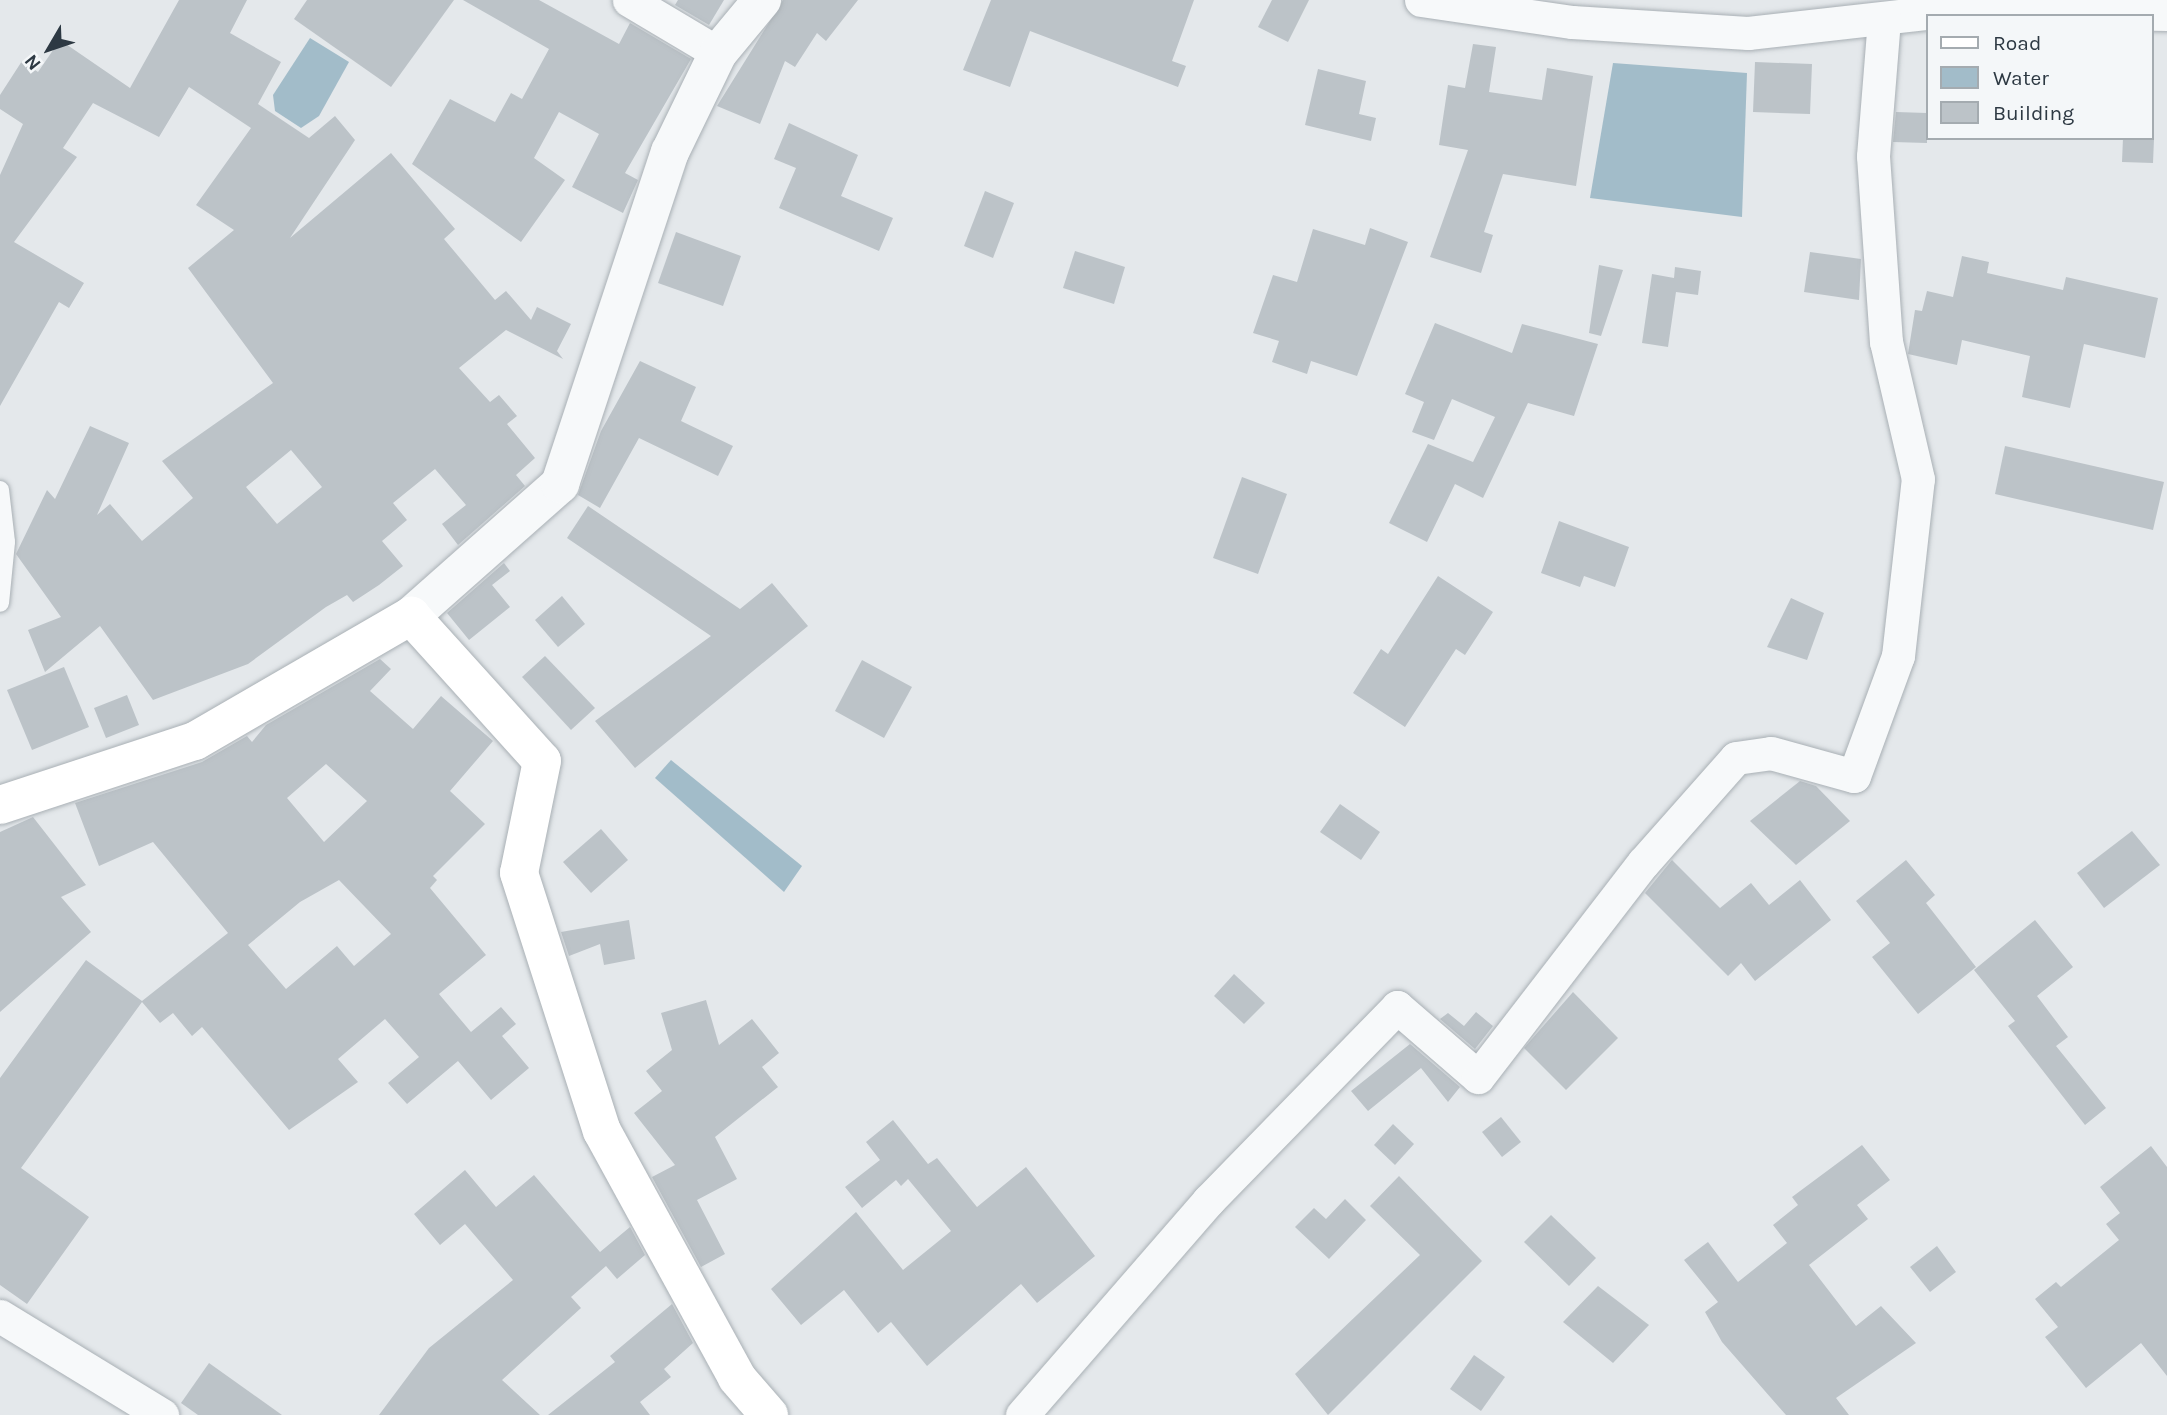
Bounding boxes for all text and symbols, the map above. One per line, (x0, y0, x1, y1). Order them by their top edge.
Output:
north arrow (14, 14, 84, 84)
legend (1926, 14, 2153, 140)
text: Road (1993, 31, 2041, 55)
text: N (20, 50, 46, 74)
text: Water (1993, 66, 2049, 90)
text: Building (1993, 101, 2074, 125)

